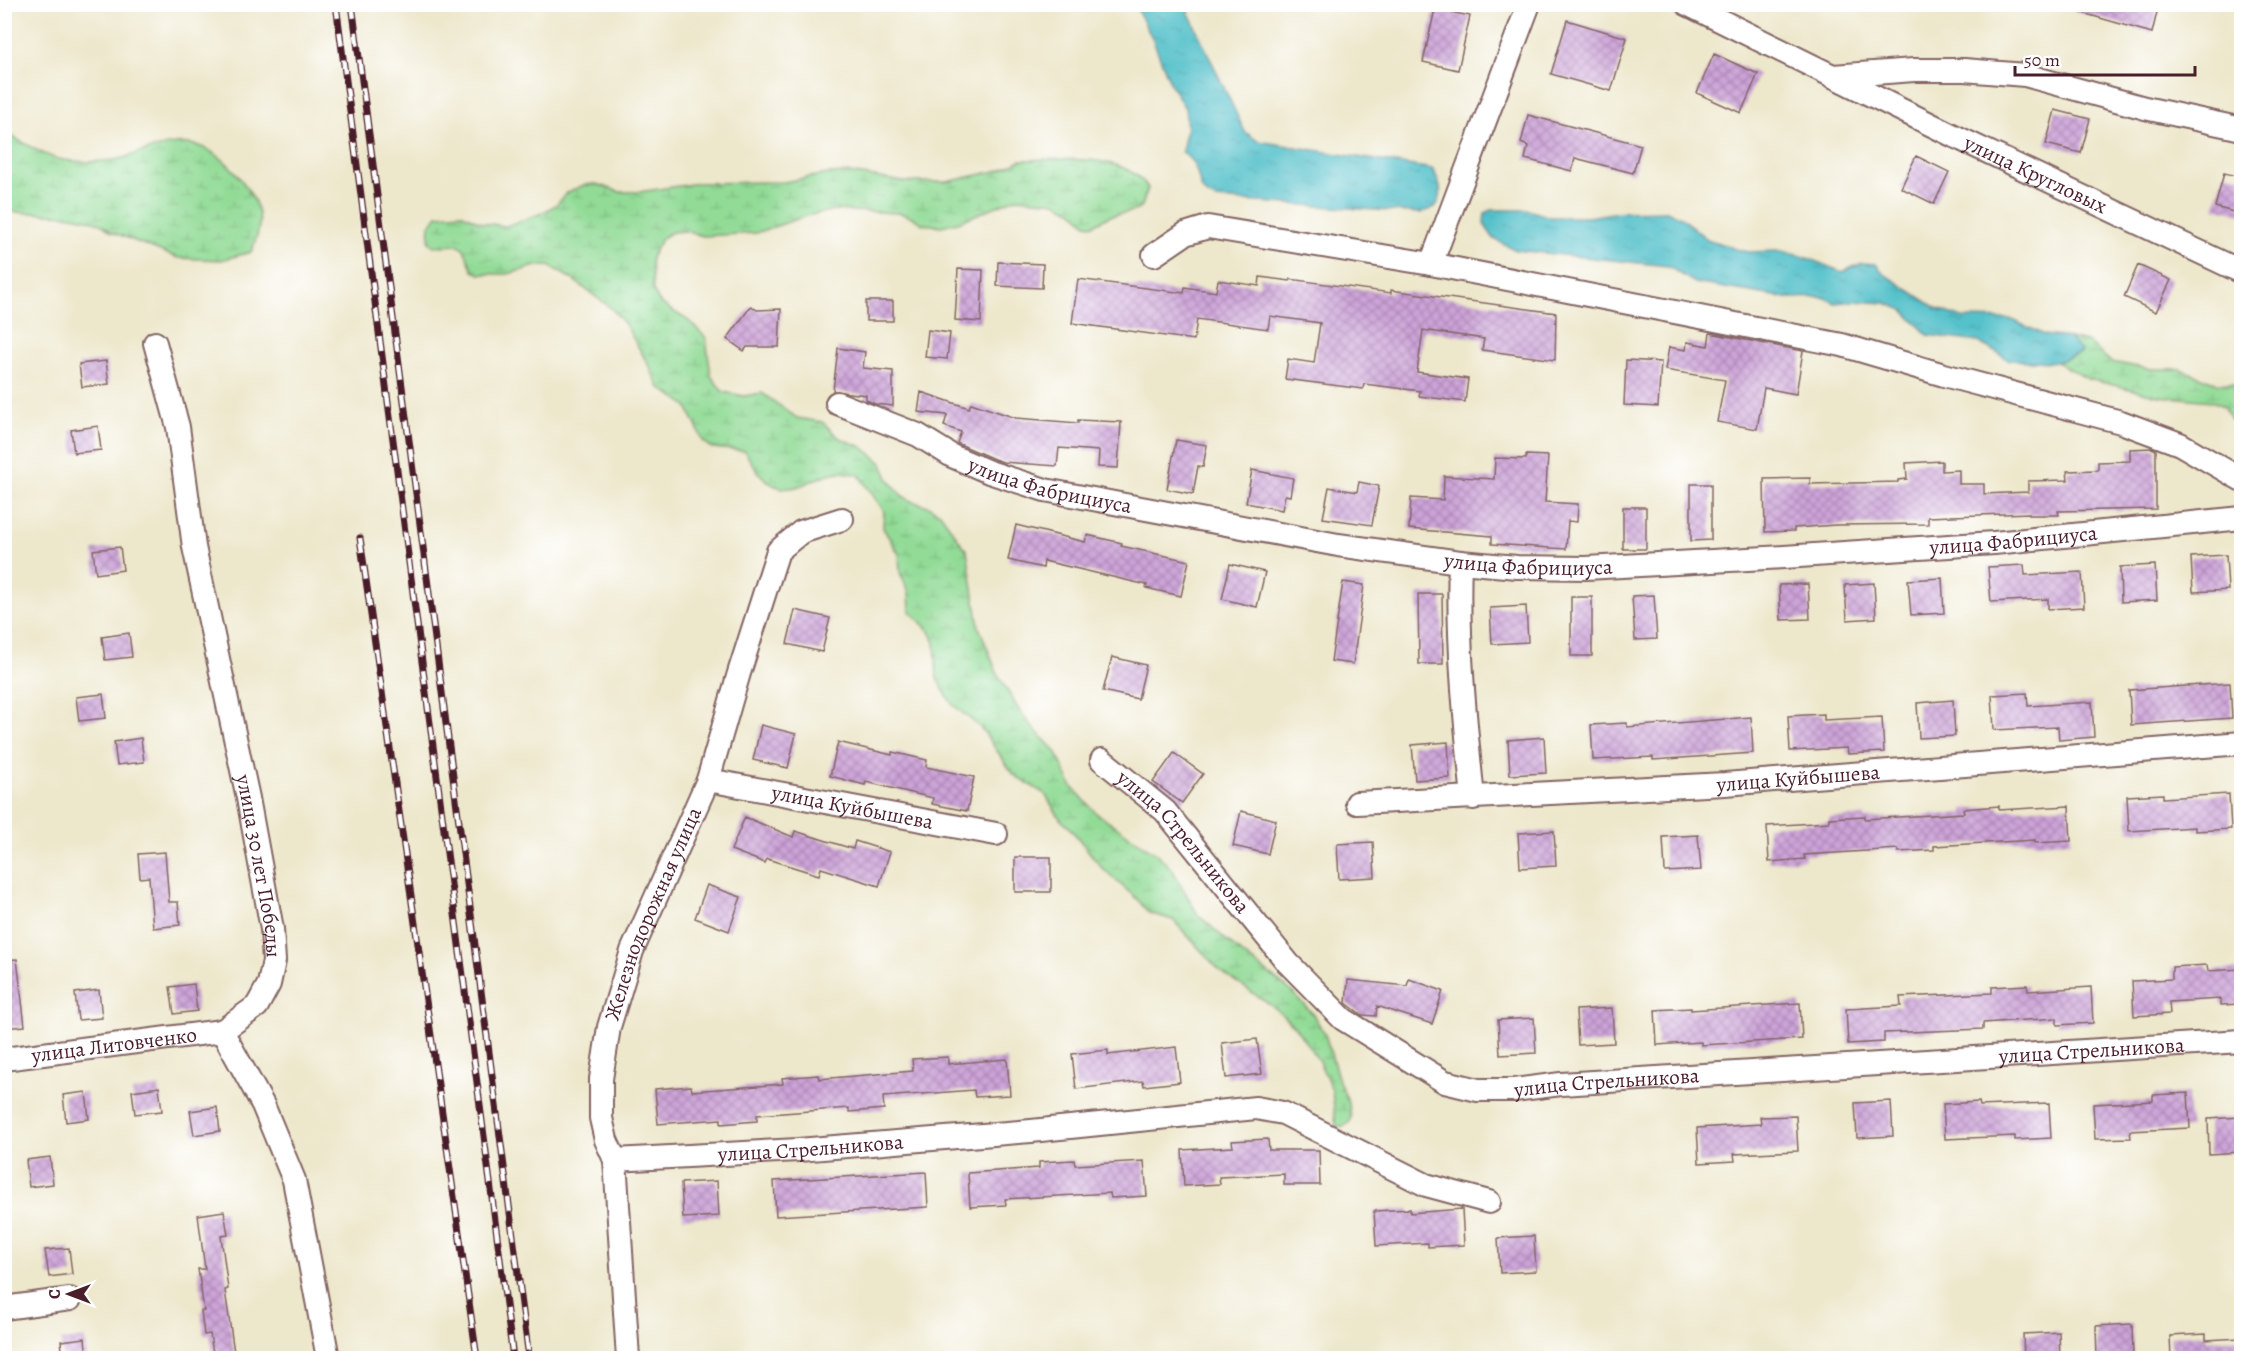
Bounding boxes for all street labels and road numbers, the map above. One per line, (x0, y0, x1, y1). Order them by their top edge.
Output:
street label: улица Кругловых (1959, 128, 2112, 221)
street label: улица Фабрициуса (963, 450, 1134, 520)
street label: улица Фабрициуса (1928, 519, 2099, 561)
street label: улица Фабрициуса (1442, 546, 1614, 582)
street label: улица Куйбышева (1715, 758, 1881, 798)
street label: улица Стрельникова (1110, 763, 1257, 919)
street label: улица 30 лет Победы (229, 771, 288, 959)
street label: улица Куйбышева (768, 778, 936, 836)
street label: Железнодорожная улица (598, 802, 708, 1024)
street label: улица Литовченко (29, 1020, 198, 1069)
street label: улица Стрельникова (1997, 1031, 2186, 1070)
street label: улица Стрельникова (1511, 1061, 1701, 1104)
street label: улица Стрельникова (716, 1127, 905, 1168)

